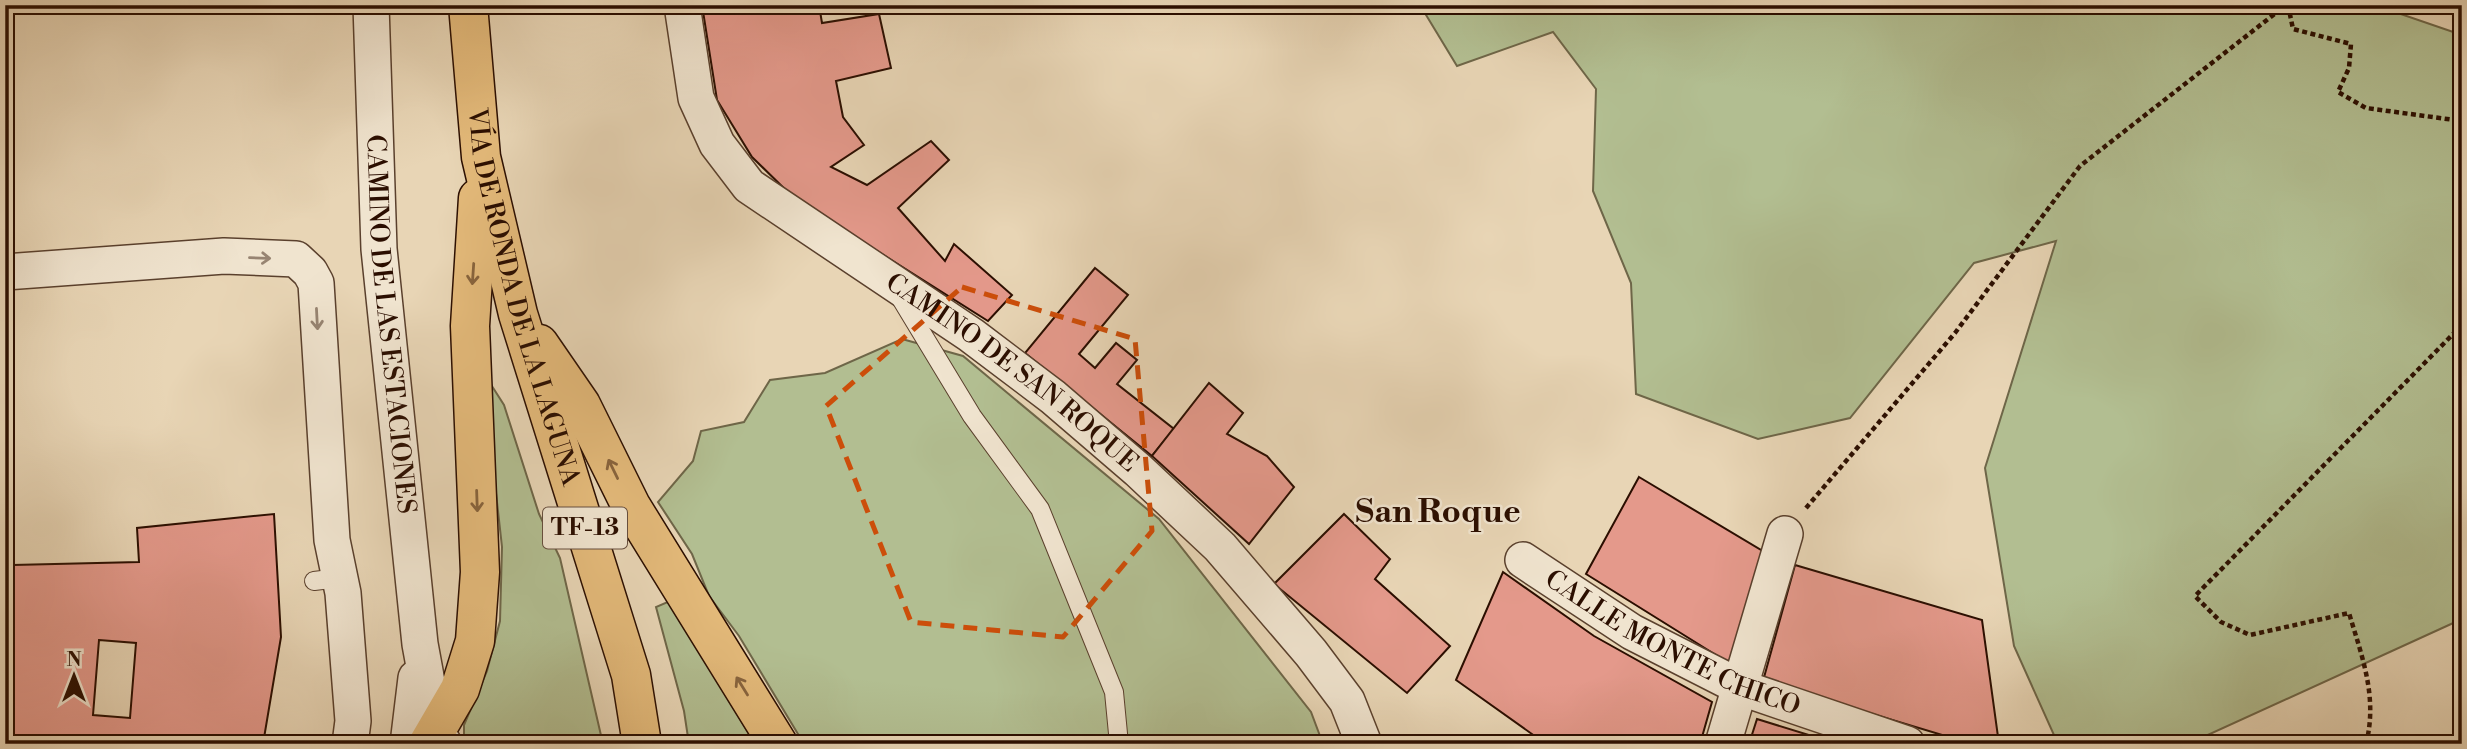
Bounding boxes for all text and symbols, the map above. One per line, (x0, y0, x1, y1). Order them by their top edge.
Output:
street label: VÍA DE RONDA DE LA LAGUNA (461, 106, 587, 490)
street label: CAMINO DE LAS ESTACIONES (359, 134, 422, 516)
one-way arrow (248, 252, 271, 265)
one-way arrow (467, 262, 480, 285)
street label: CAMINO DE SAN ROQUE (879, 266, 1145, 479)
one-way arrow (311, 308, 324, 331)
one-way arrow (606, 459, 620, 480)
one-way arrow (471, 490, 484, 513)
district label: San Roque (1355, 492, 1521, 533)
road number: TF-13 (543, 508, 627, 548)
street label: CALLE MONTE CHICO (1539, 563, 1804, 723)
north arrow (38, 640, 108, 710)
text: N (66, 648, 82, 672)
one-way arrow (735, 676, 749, 696)

